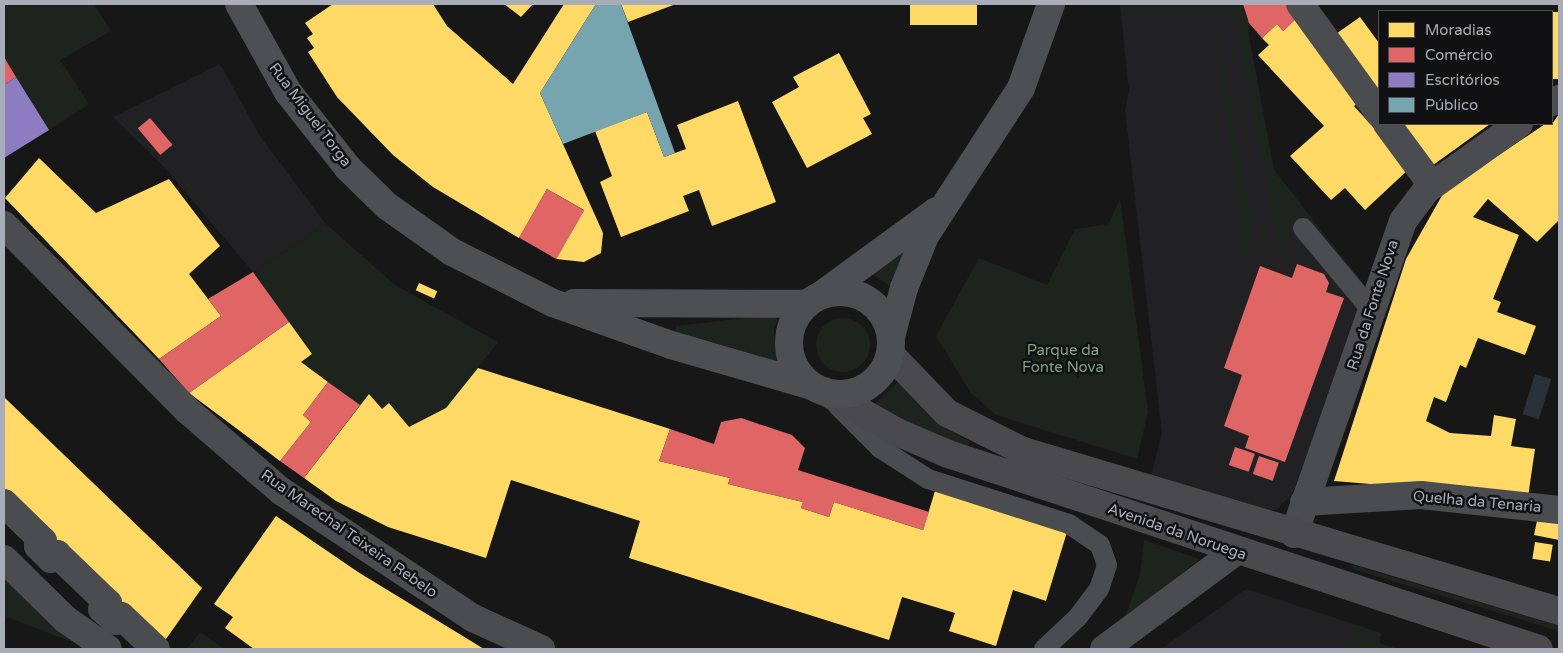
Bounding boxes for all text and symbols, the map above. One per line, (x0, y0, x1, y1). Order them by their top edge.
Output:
legend (1378, 10, 1553, 125)
text: Moradias (1425, 21, 1491, 39)
text: Comércio (1425, 46, 1493, 64)
street label: Rua Miguel Torga (265, 59, 355, 171)
text: Escritórios (1425, 71, 1500, 89)
text: Público (1425, 96, 1478, 114)
street label: Rua da Fonte Nova (1343, 238, 1403, 372)
park label: Parque da Fonte Nova (1022, 341, 1104, 376)
street label: Rua Marechal Teixeira Rebelo (257, 466, 441, 602)
street label: Quelha da Tenaria (1412, 487, 1542, 517)
street label: Avenida da Noruega (1105, 500, 1249, 564)

